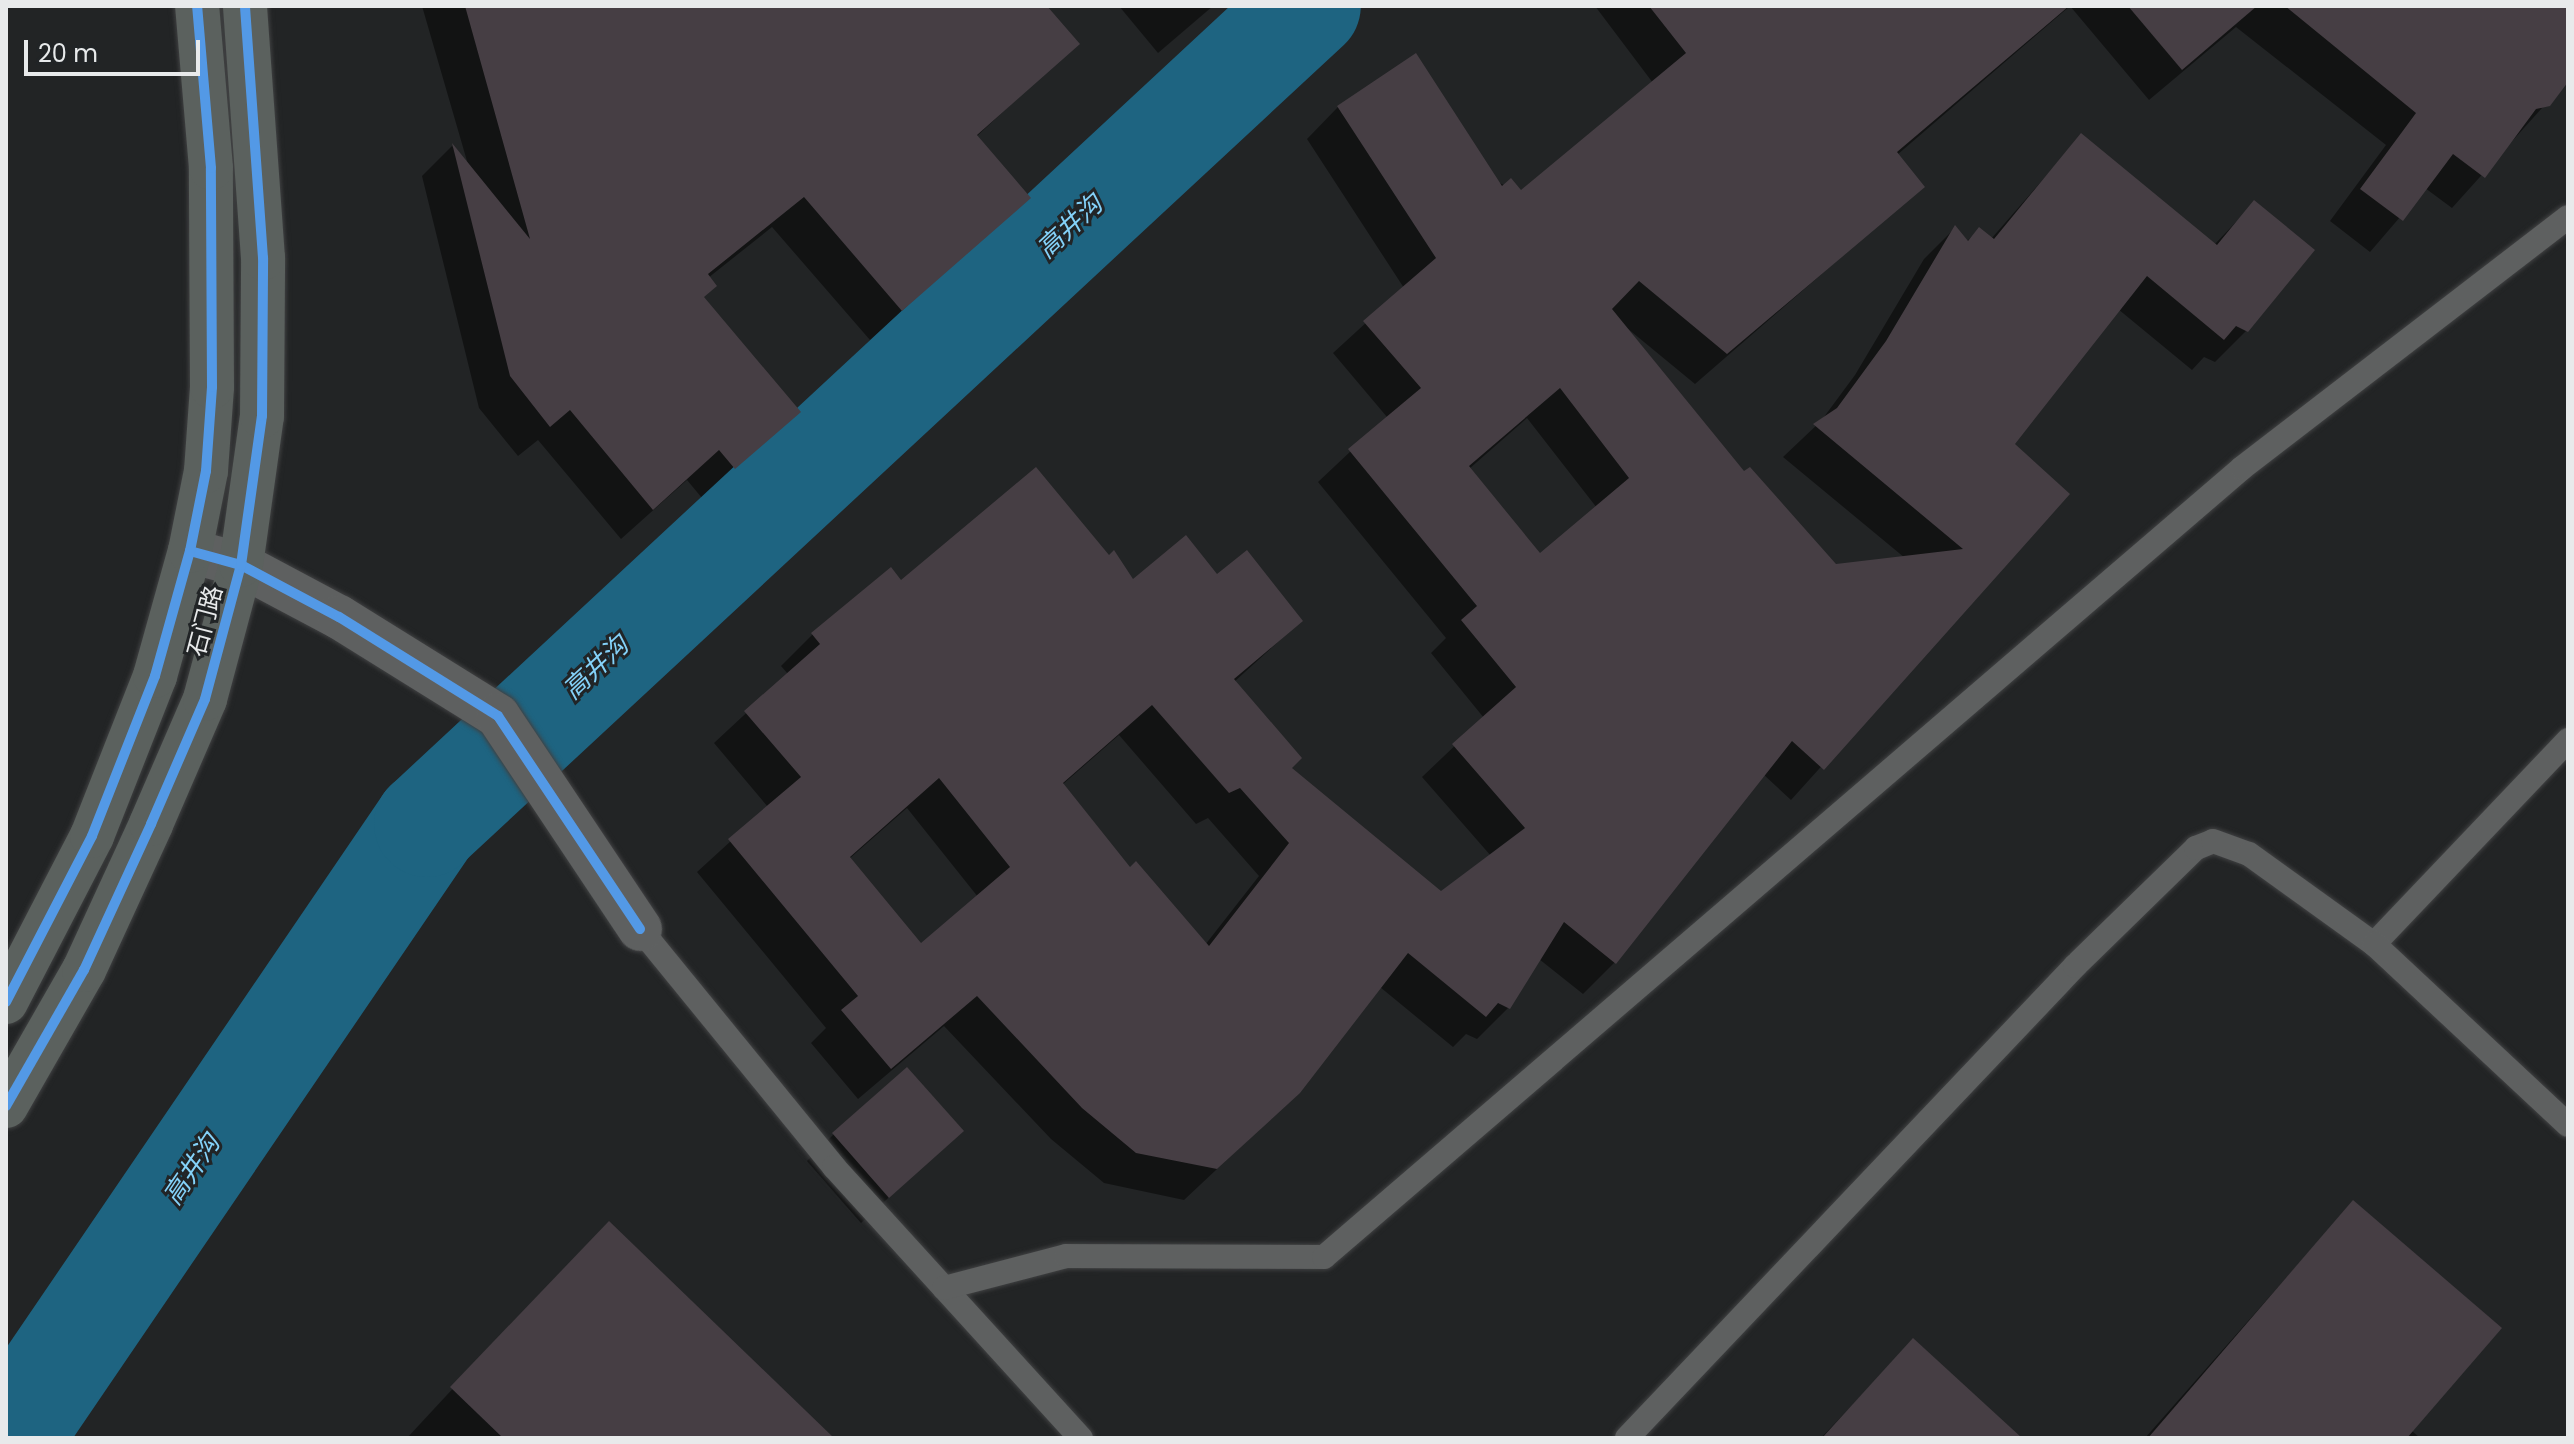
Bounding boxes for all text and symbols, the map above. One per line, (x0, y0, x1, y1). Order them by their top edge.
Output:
scale bar (28, 24, 204, 74)
text: 20 m (38, 37, 98, 70)
water label: 高井沟 (1031, 189, 1109, 265)
street label: 石门路 (182, 582, 228, 660)
water label: 高井沟 (557, 630, 635, 706)
water label: 高井沟 (157, 1129, 227, 1211)

